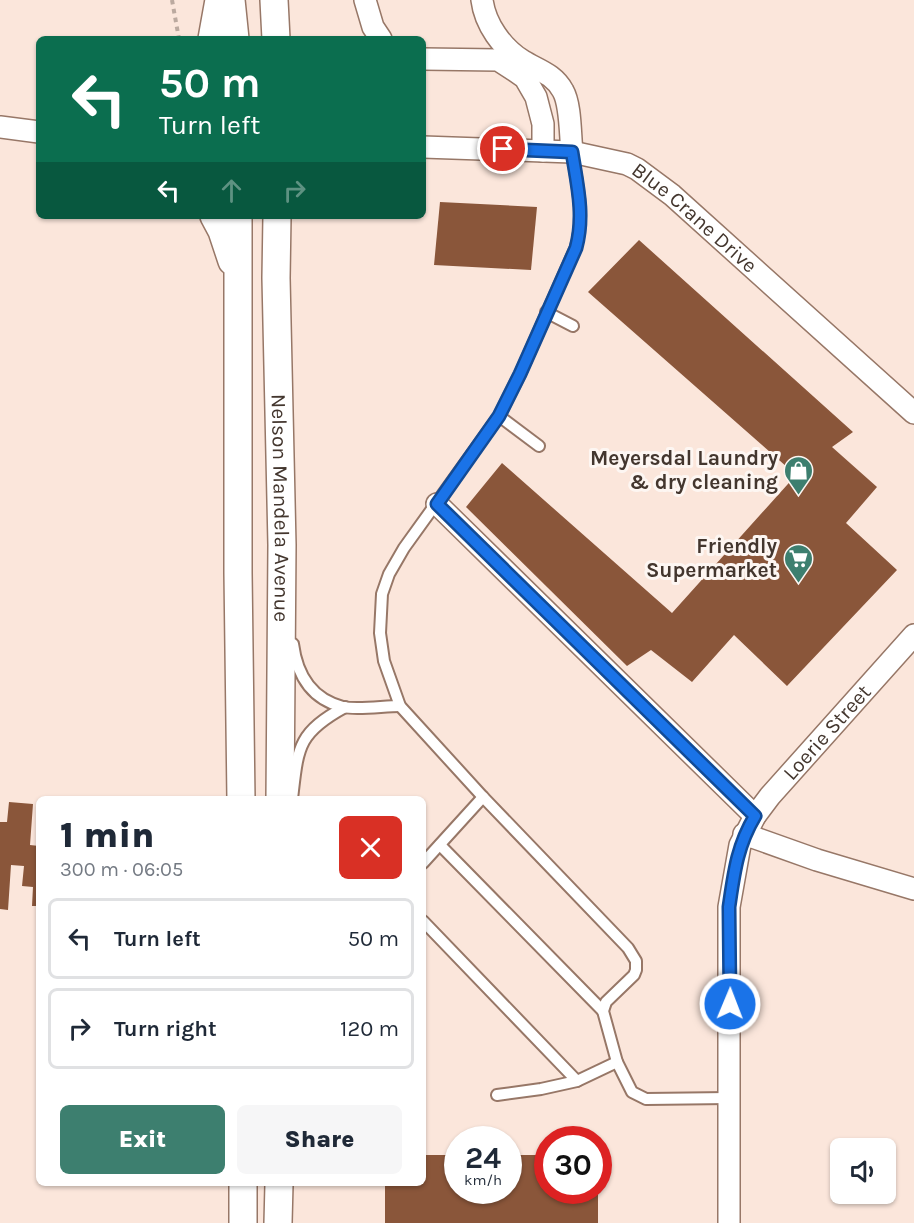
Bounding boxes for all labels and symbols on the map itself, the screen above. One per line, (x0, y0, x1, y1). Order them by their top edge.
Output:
pin (477, 123, 528, 174)
street label: Blue Crane Drive (627, 158, 762, 278)
street label: Nelson Mandela Avenue (267, 394, 294, 622)
place label: Meyersdal Laundry & dry cleaning (590, 446, 778, 494)
shop icon: Meyersdal Laundry & dry cleaning (783, 454, 815, 496)
place label: Friendly Supermarket (646, 534, 777, 582)
supermarket icon: Friendly Supermarket (782, 542, 814, 584)
street label: Loerie Street (778, 680, 876, 785)
position arrow (698, 972, 762, 1036)
speed limit sign: 30 (534, 1126, 612, 1204)

